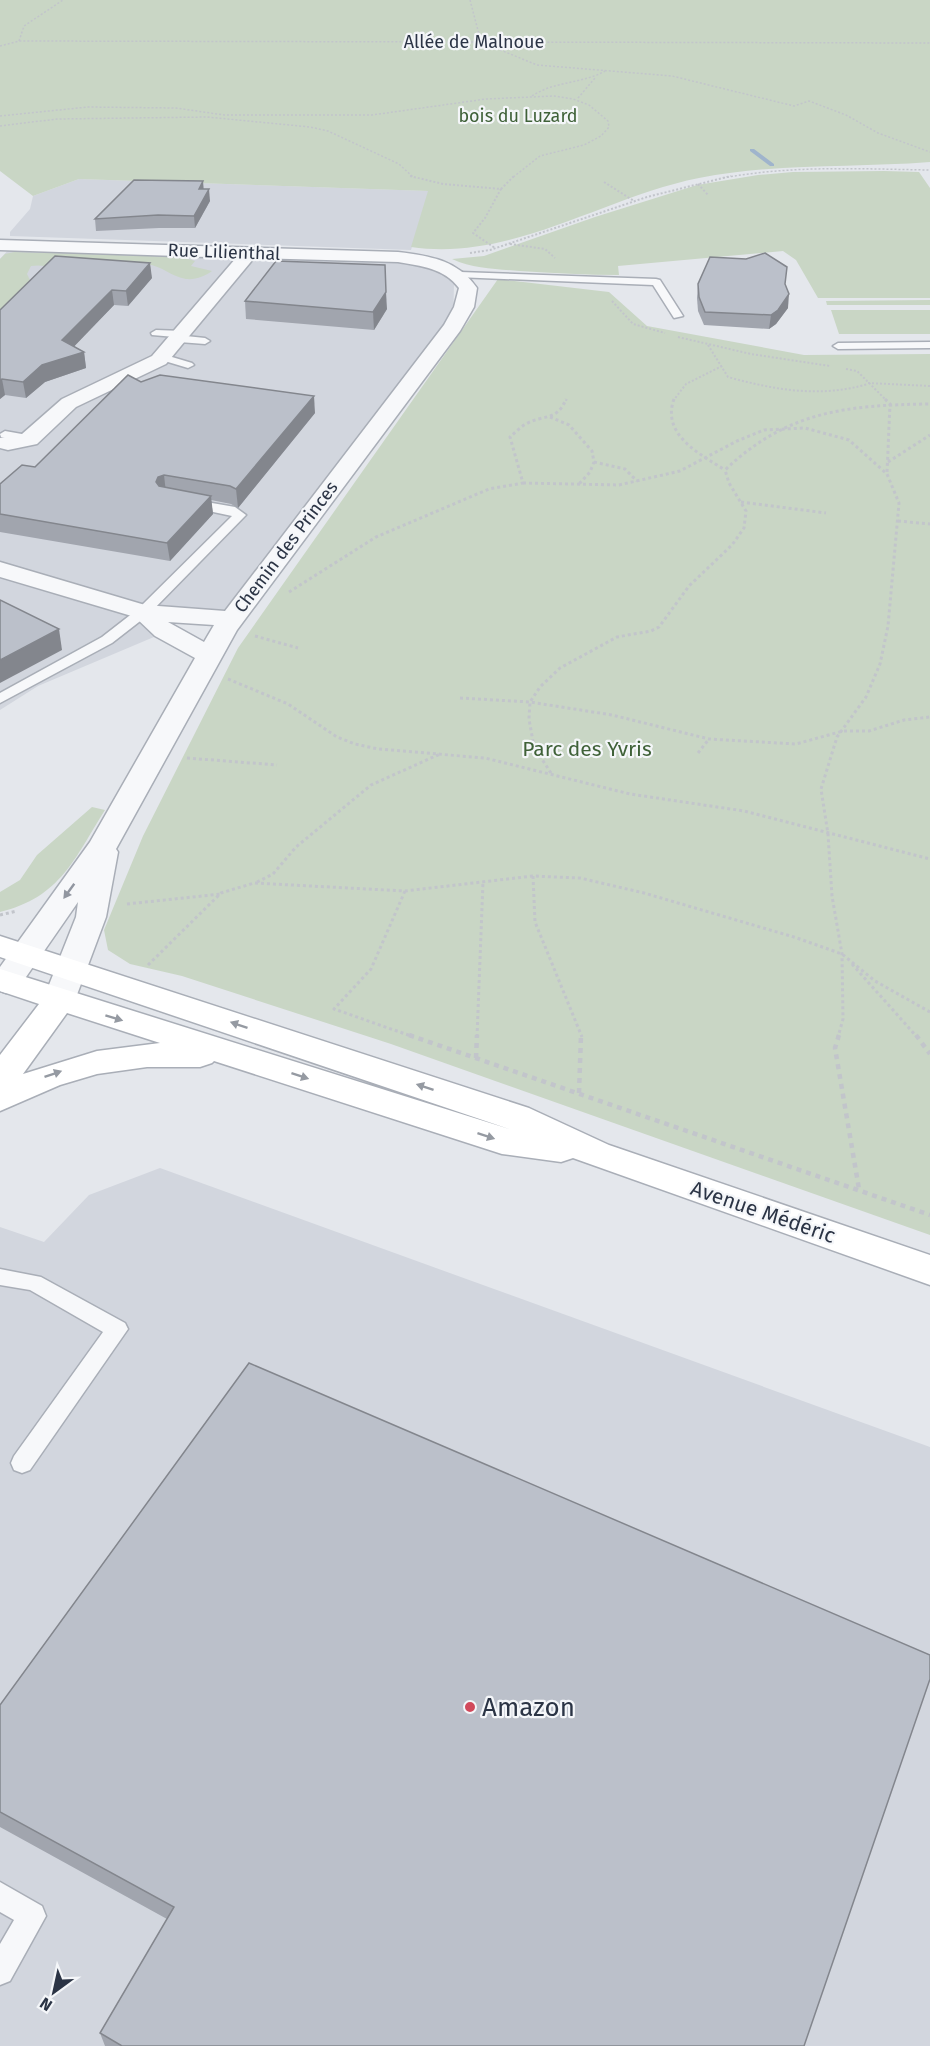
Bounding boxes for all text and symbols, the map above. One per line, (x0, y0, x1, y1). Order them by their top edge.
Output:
street label: Allée de Malnoue (404, 31, 544, 53)
park label: bois du Luzard (458, 105, 578, 127)
street label: Rue Lilienthal (167, 239, 281, 265)
street label: Chemin des Princes (229, 477, 343, 617)
park label: Parc des Yvris (522, 736, 652, 762)
one-way arrow (63, 882, 75, 898)
one-way arrow (105, 1013, 123, 1023)
one-way arrow (230, 1020, 248, 1030)
one-way arrow (44, 1068, 62, 1078)
one-way arrow (291, 1072, 309, 1082)
one-way arrow (416, 1081, 434, 1091)
one-way arrow (477, 1131, 495, 1141)
street label: Avenue Médéric (687, 1175, 839, 1249)
place label: Amazon (482, 1692, 575, 1723)
marker: Amazon (463, 1700, 477, 1714)
north arrow (24, 1962, 84, 2022)
text: N (36, 1993, 56, 2015)

